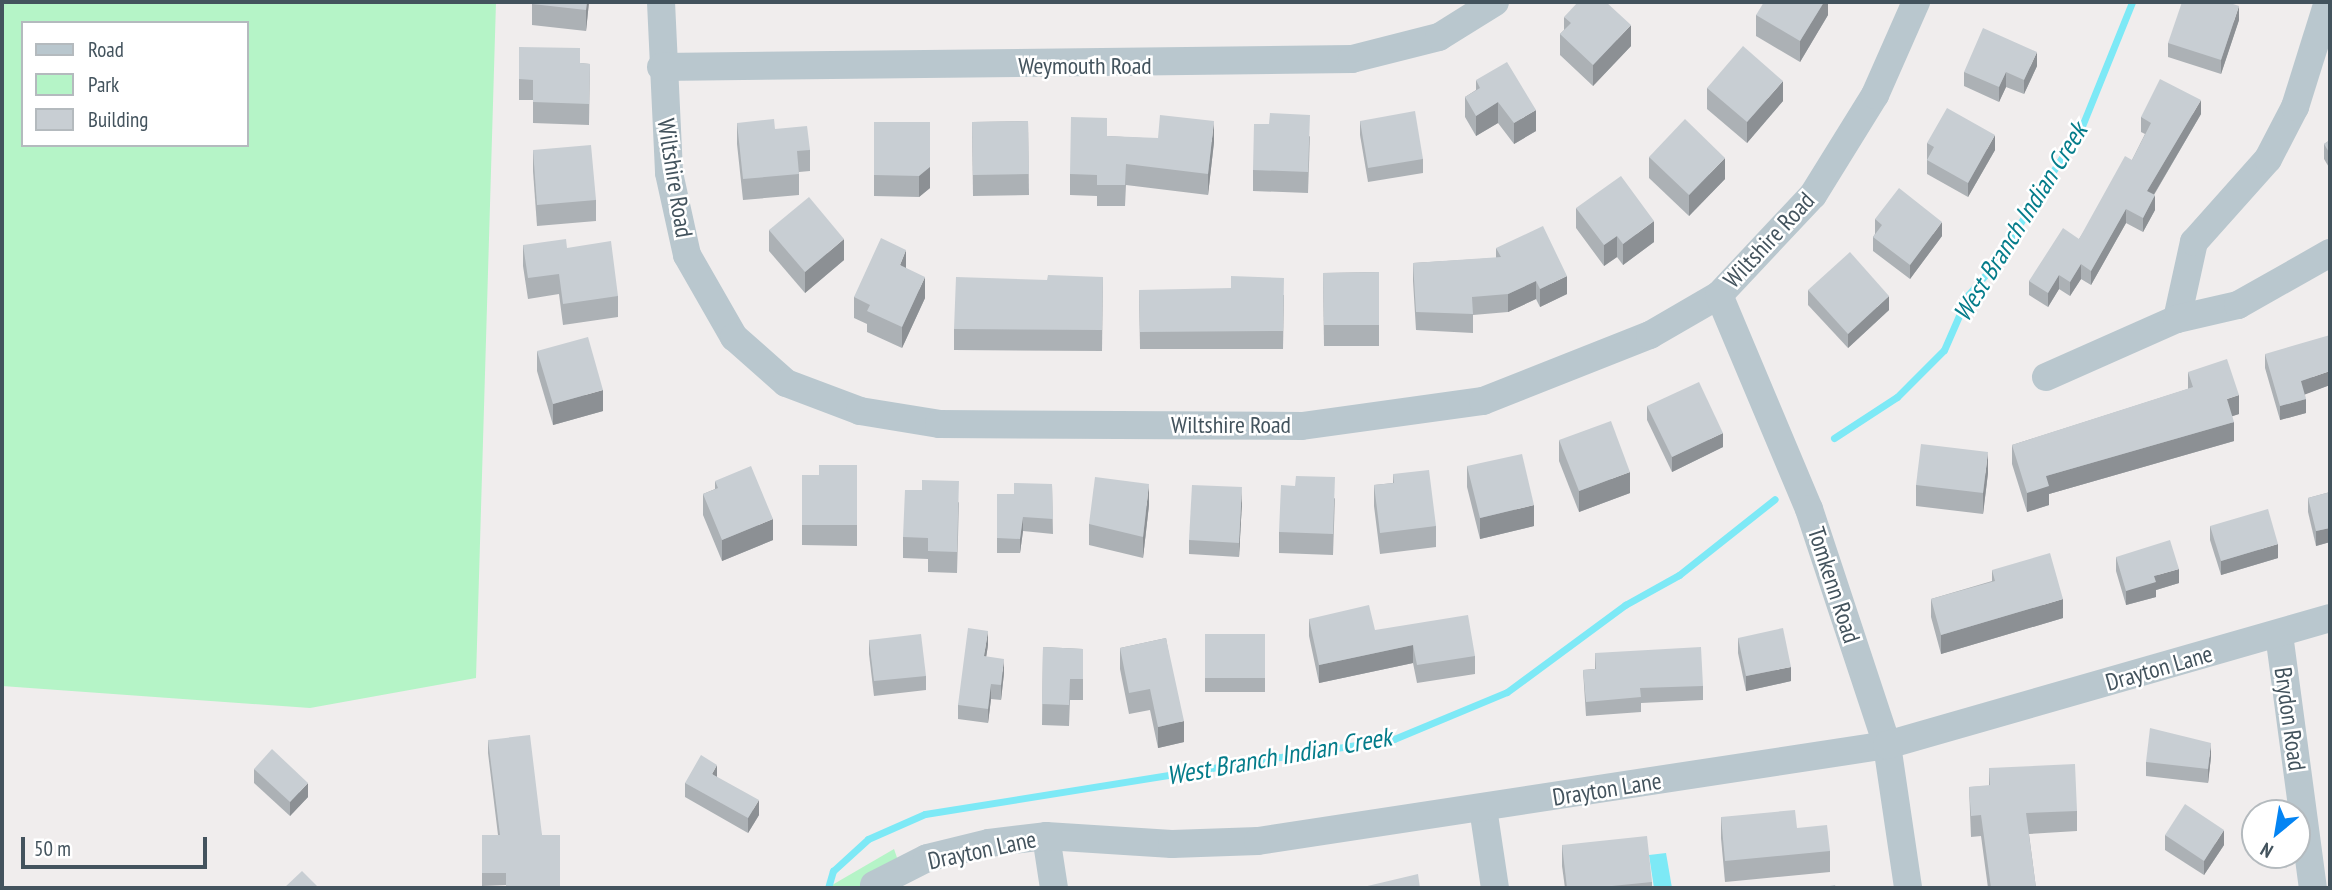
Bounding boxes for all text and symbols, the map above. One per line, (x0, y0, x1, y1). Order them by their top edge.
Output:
legend (21, 21, 248, 147)
text: Road (88, 36, 124, 63)
street label: Weymouth Road (1018, 52, 1152, 80)
text: Park (88, 71, 119, 98)
text: Building (88, 106, 148, 133)
street label: Wiltshire Road (651, 117, 699, 239)
water label: West Branch Indian Creek (1946, 117, 2094, 327)
street label: Wiltshire Road (1718, 186, 1820, 294)
street label: Wiltshire Road (1171, 411, 1291, 439)
street label: Tomkenn Road (1802, 523, 1866, 647)
street label: Drayton Lane (2102, 639, 2216, 697)
street label: Brydon Road (2268, 665, 2312, 773)
water label: West Branch Indian Creek (1164, 721, 1394, 791)
street label: Drayton Lane (1550, 766, 1664, 812)
north arrow (2241, 799, 2311, 869)
scale bar (24, 824, 210, 868)
street label: Drayton Lane (925, 824, 1039, 876)
text: 50 m (34, 835, 71, 862)
text: N (2256, 837, 2277, 863)

